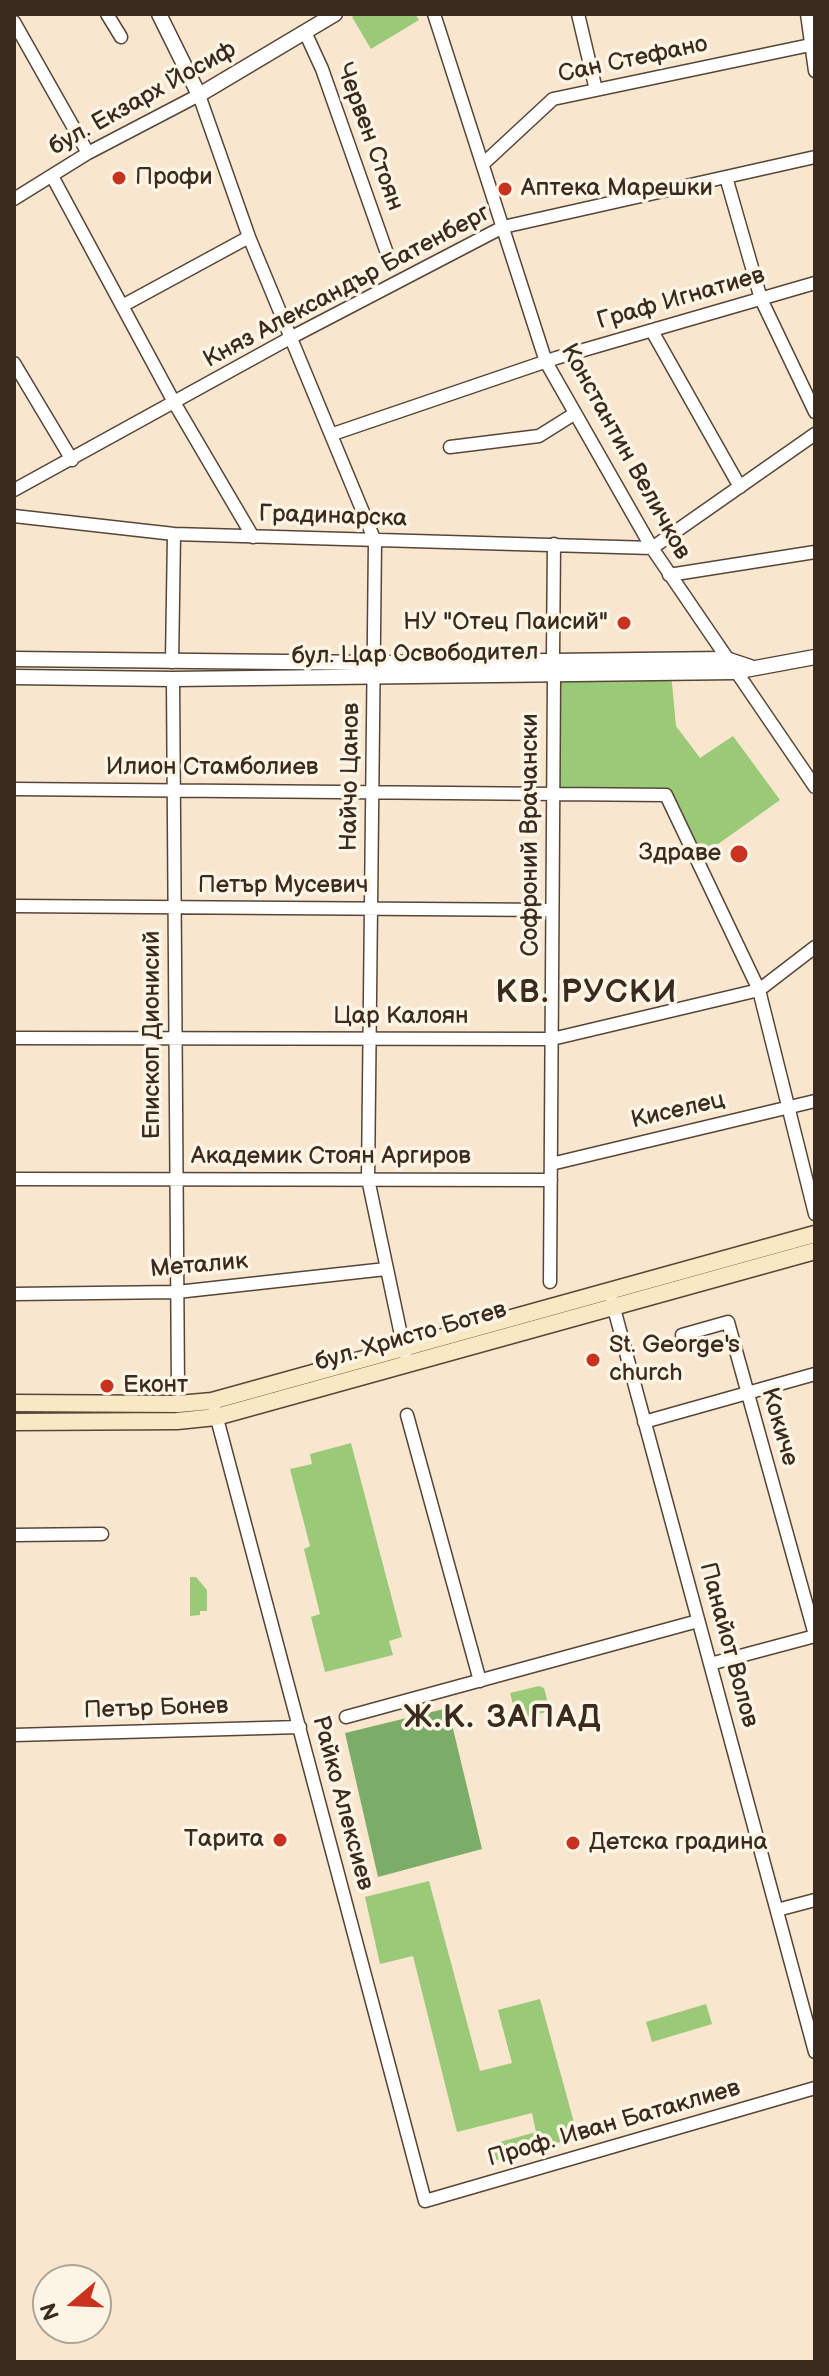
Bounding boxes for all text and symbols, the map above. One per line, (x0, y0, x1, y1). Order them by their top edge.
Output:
street label: Сан Стефано (556, 30, 710, 90)
street label: бул. Екзарх Йосиф (45, 36, 241, 162)
street label: Червен Стоян (329, 59, 409, 215)
place label: Профи (135, 164, 213, 192)
marker: Профи (110, 169, 128, 187)
place label: Аптека Марешки (521, 175, 713, 203)
marker: Аптека Марешки (496, 180, 514, 198)
street label: Княз Александър Батенберг (199, 199, 495, 375)
street label: Граф Игнатиев (594, 261, 768, 337)
street label: Константин Величков (554, 339, 696, 565)
street label: Градинарска (258, 500, 408, 534)
place label: НУ "Отец Паисий" (403, 609, 608, 637)
marker: НУ "Отец Паисий" (615, 614, 633, 632)
street label: бул. Цар Освободител (291, 638, 539, 672)
street label: Найчо Цанов (335, 703, 367, 851)
street label: Софроний Врачански (517, 713, 545, 957)
street label: Илион Стамболиев (106, 754, 318, 782)
place label: Здраве (639, 840, 721, 868)
marker: Здраве (728, 843, 750, 865)
street label: Петър Мусевич (198, 872, 368, 900)
street label: Епископ Дионисий (139, 931, 167, 1139)
district label: КВ. РУСКИ (495, 975, 679, 1013)
street label: Цар Калоян (333, 1003, 469, 1031)
street label: Киселец (628, 1086, 728, 1136)
street label: Академик Стоян Аргиров (191, 1143, 471, 1171)
street label: Металик (149, 1247, 249, 1285)
street label: бул. Христо Ботев (312, 1296, 510, 1378)
place label: St. George's church (609, 1332, 740, 1388)
marker: St. George's church (584, 1351, 602, 1369)
place label: Еконт (123, 1372, 188, 1400)
marker: Еконт (98, 1377, 116, 1395)
street label: Кокиче (754, 1385, 804, 1469)
street label: Панайот Волов (692, 1559, 764, 1731)
street label: Петър Бонев (83, 1692, 229, 1726)
district label: Ж.К. ЗАПАД (403, 1700, 603, 1738)
street label: Райко Алексиев (305, 1713, 379, 1893)
place label: Тарита (184, 1826, 264, 1854)
place label: Детска градина (589, 1829, 768, 1857)
marker: Тарита (271, 1831, 289, 1849)
marker: Детска градина (564, 1834, 582, 1852)
street label: Проф. Иван Батаклиев (484, 2074, 744, 2174)
north arrow (32, 2264, 112, 2344)
text: N (35, 2299, 66, 2324)

